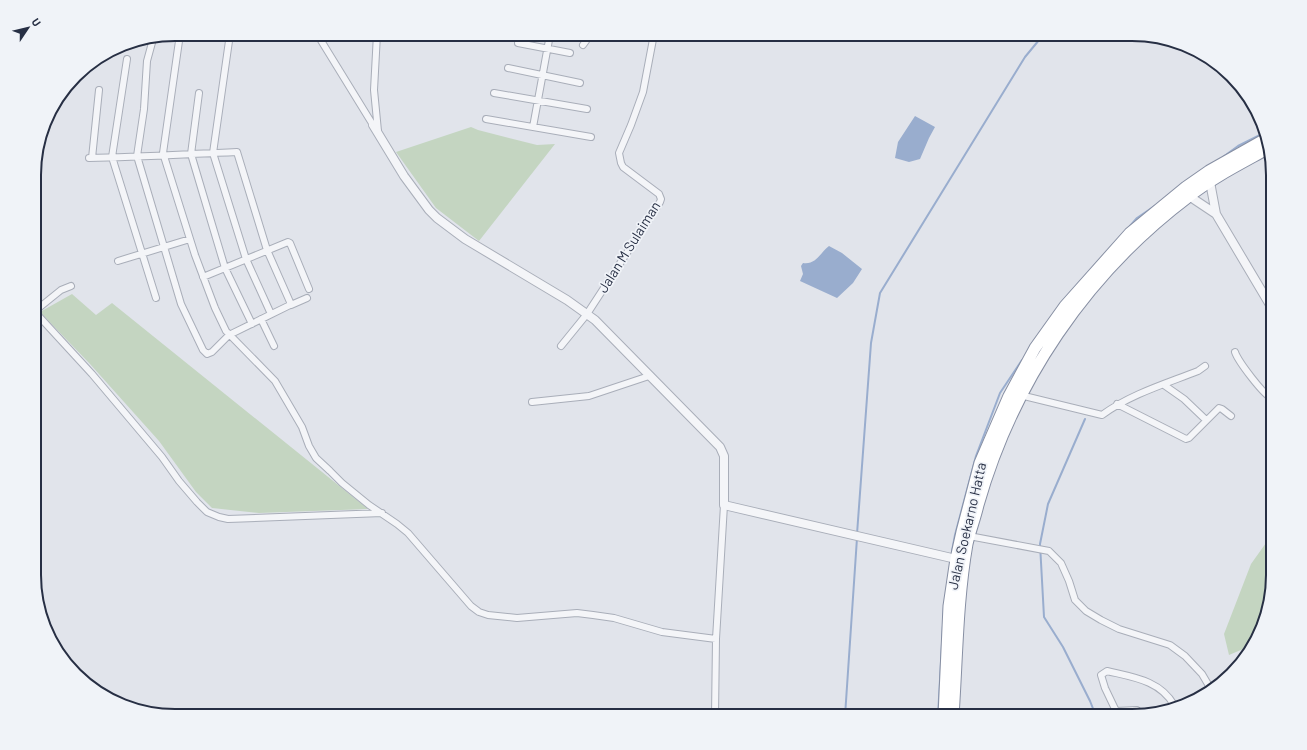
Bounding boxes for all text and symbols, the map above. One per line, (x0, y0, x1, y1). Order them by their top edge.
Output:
north arrow (8, 8, 48, 48)
text: U (29, 15, 44, 29)
street label: Jalan M Sulaiman (594, 198, 664, 296)
street label: Jalan Soekarno Hatta (944, 461, 989, 591)

